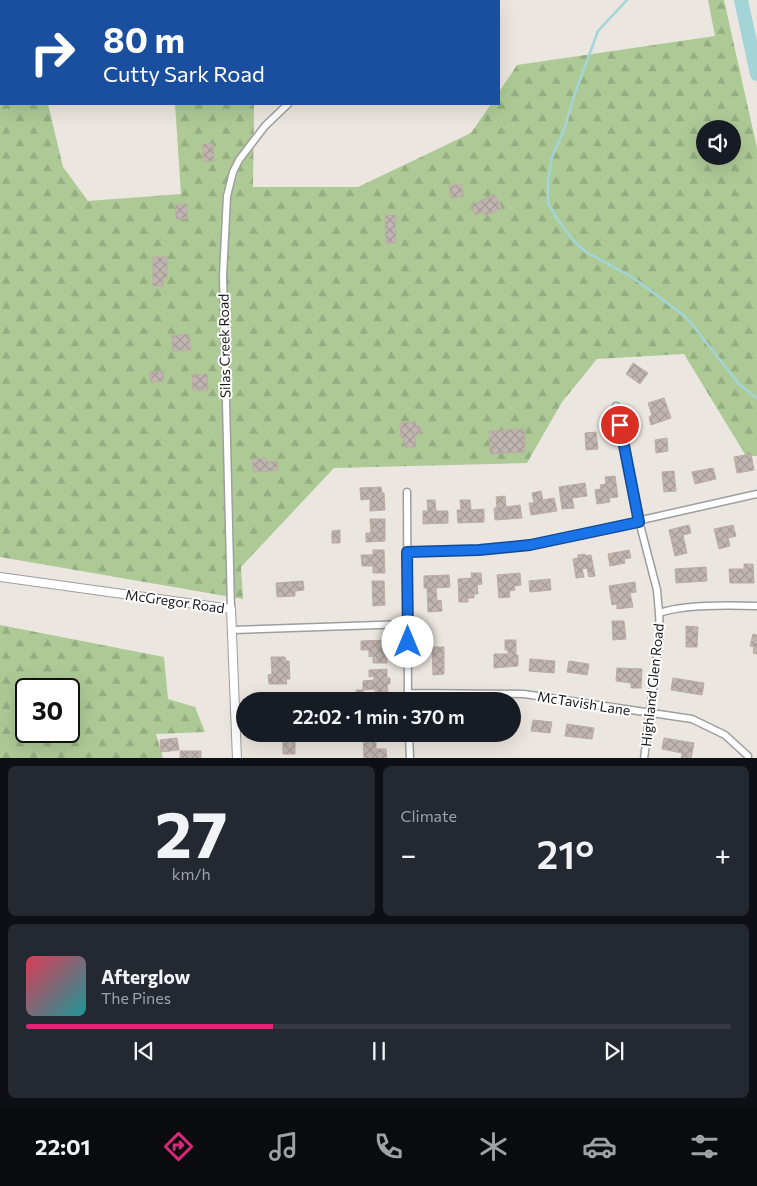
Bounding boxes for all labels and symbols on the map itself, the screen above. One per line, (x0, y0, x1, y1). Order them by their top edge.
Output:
street label: Silas Creek Road (215, 294, 233, 398)
pin (599, 404, 641, 446)
street label: McGregor Road (124, 586, 226, 616)
position arrow (381, 615, 433, 667)
street label: Highland Glen Road (637, 622, 667, 748)
speed limit sign: 30 (15, 678, 80, 743)
street label: McTavish Lane (536, 687, 632, 719)

